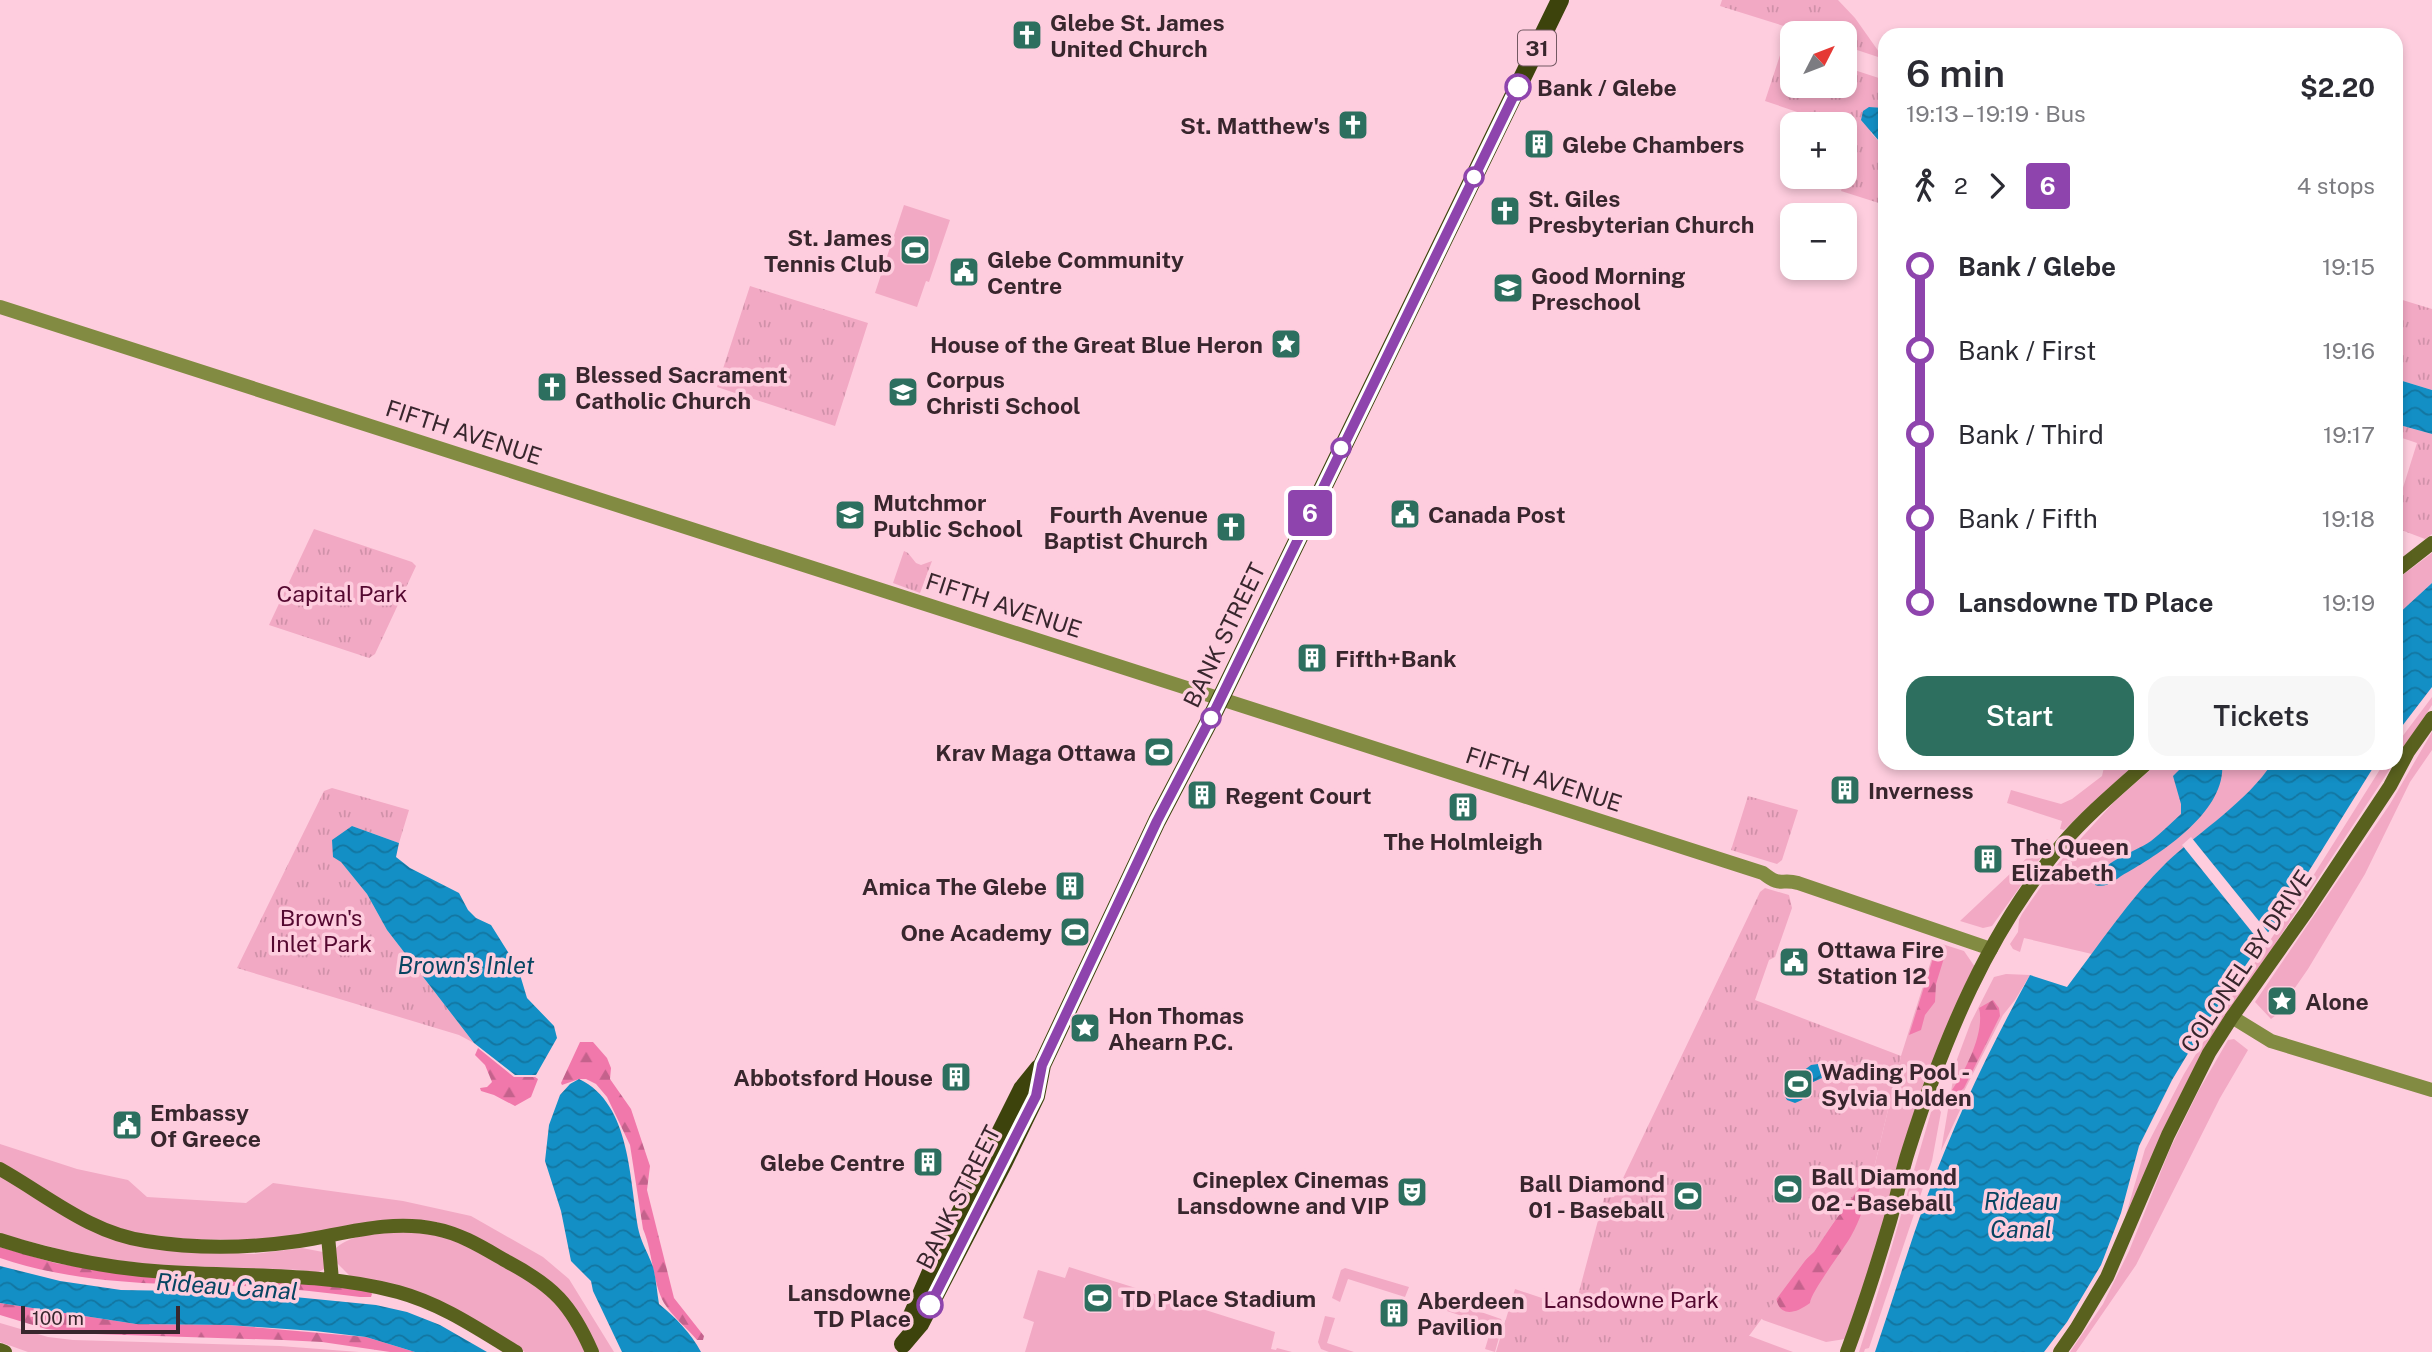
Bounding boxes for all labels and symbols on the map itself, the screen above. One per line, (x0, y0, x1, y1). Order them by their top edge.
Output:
place label: Glebe St. James United Church (1050, 9, 1225, 62)
church icon: Glebe St. James United Church (1010, 18, 1044, 52)
north arrow (1780, 21, 1857, 98)
road number: 31 (1518, 30, 1556, 66)
marker: Bank / Glebe (1505, 74, 1531, 100)
place label: Bank / Glebe (1537, 74, 1677, 101)
church icon: St. Matthew's (1336, 108, 1370, 142)
place label: St. Matthew's (1180, 112, 1330, 139)
building icon: Glebe Chambers (1522, 127, 1556, 161)
place label: Glebe Chambers (1562, 131, 1744, 158)
unlabelled marker (1464, 167, 1484, 187)
place label: St. Giles Presbyterian Church (1528, 185, 1754, 238)
church icon: St. Giles Presbyterian Church (1488, 194, 1522, 228)
place label: St. James Tennis Club (764, 224, 892, 277)
sports icon: St. James Tennis Club (898, 233, 932, 267)
place label: Glebe Community Centre (987, 246, 1184, 299)
public building icon: Glebe Community Centre (947, 255, 981, 289)
place label: Good Morning Preschool (1531, 262, 1686, 315)
school or university icon: Good Morning Preschool (1491, 271, 1525, 305)
place icon: House of the Great Blue Heron (1269, 327, 1303, 361)
place label: House of the Great Blue Heron (930, 331, 1263, 358)
place label: Blessed Sacrament Catholic Church (575, 361, 788, 414)
place label: Corpus Christi School (926, 366, 1081, 419)
church icon: Blessed Sacrament Catholic Church (535, 370, 569, 404)
school or university icon: Corpus Christi School (886, 375, 920, 409)
street label: FIFTH AVENUE (383, 394, 545, 470)
unlabelled marker (1331, 438, 1351, 458)
place label: Mutchmor Public School (873, 489, 1023, 542)
line badge: 6 (1287, 490, 1333, 536)
public building icon: Canada Post (1388, 497, 1422, 531)
school or university icon: Mutchmor Public School (833, 498, 867, 532)
place label: Fourth Avenue Baptist Church (1044, 501, 1208, 554)
place label: Canada Post (1428, 501, 1565, 528)
church icon: Fourth Avenue Baptist Church (1214, 510, 1248, 544)
street label: BANK STREET (1177, 558, 1271, 712)
street label: FIFTH AVENUE (923, 567, 1085, 643)
park label: Capital Park (277, 580, 408, 607)
building icon: Fifth+Bank (1295, 641, 1329, 675)
place label: Fifth+Bank (1335, 645, 1457, 672)
unlabelled marker (1201, 708, 1221, 728)
sports icon: Krav Maga Ottawa (1142, 735, 1176, 769)
place label: Krav Maga Ottawa (935, 739, 1136, 766)
street label: FIFTH AVENUE (1463, 741, 1625, 817)
building icon: Inverness (1828, 773, 1862, 807)
place label: Inverness (1868, 777, 1974, 804)
building icon: Regent Court (1185, 778, 1219, 812)
place label: Regent Court (1225, 782, 1372, 809)
building icon: The Holmleigh (1446, 790, 1480, 824)
place label: The Holmleigh (1383, 828, 1543, 855)
place label: The Queen Elizabeth (2011, 833, 2129, 886)
building icon: The Queen Elizabeth (1971, 842, 2005, 876)
street label: COLONEL BY DRIVE (2175, 864, 2317, 1058)
building icon: Amica The Glebe (1053, 869, 1087, 903)
place label: Amica The Glebe (862, 873, 1047, 900)
park label: Brown's Inlet Park (270, 904, 372, 957)
sports icon: One Academy (1058, 915, 1092, 949)
place label: One Academy (901, 919, 1052, 946)
place label: Ottawa Fire Station 12 (1817, 936, 1944, 989)
public building icon: Ottawa Fire Station 12 (1777, 945, 1811, 979)
water label: Brown's Inlet (398, 951, 534, 979)
place icon: Alone (2265, 984, 2299, 1018)
place label: Alone (2305, 988, 2369, 1015)
place label: Hon Thomas Ahearn P.C. (1108, 1002, 1244, 1055)
place icon: Hon Thomas Ahearn P.C. (1068, 1011, 1102, 1045)
place label: Wading Pool - Sylvia Holden (1821, 1058, 1972, 1111)
building icon: Abbotsford House (939, 1060, 973, 1094)
place label: Abbotsford House (733, 1064, 933, 1091)
sports icon: Wading Pool - Sylvia Holden (1781, 1067, 1815, 1101)
place label: Embassy Of Greece (150, 1099, 261, 1152)
public building icon: Embassy Of Greece (110, 1108, 144, 1142)
street label: BANK STREET (910, 1121, 1006, 1273)
building icon: Glebe Centre (911, 1145, 945, 1179)
place label: Glebe Centre (760, 1149, 905, 1176)
place label: Ball Diamond 02 - Baseball (1811, 1163, 1957, 1216)
place label: Cineplex Cinemas Lansdowne and VIP (1176, 1166, 1389, 1219)
place label: Ball Diamond 01 - Baseball (1519, 1170, 1665, 1223)
sports icon: Ball Diamond 02 - Baseball (1771, 1172, 1805, 1206)
theatre icon: Cineplex Cinemas Lansdowne and VIP (1395, 1175, 1429, 1209)
sports icon: Ball Diamond 01 - Baseball (1671, 1179, 1705, 1213)
water label: Rideau Canal (1984, 1187, 2058, 1243)
water label: Rideau Canal (155, 1267, 299, 1305)
place label: Lansdowne TD Place (787, 1279, 911, 1332)
sports icon: TD Place Stadium (1081, 1281, 1115, 1315)
place label: TD Place Stadium (1121, 1285, 1316, 1312)
park label: Lansdowne Park (1543, 1286, 1719, 1313)
place label: Aberdeen Pavilion (1417, 1287, 1525, 1340)
marker: Lansdowne TD Place (917, 1292, 943, 1318)
building icon: Aberdeen Pavilion (1377, 1296, 1411, 1330)
scale bar (21, 1303, 180, 1335)

